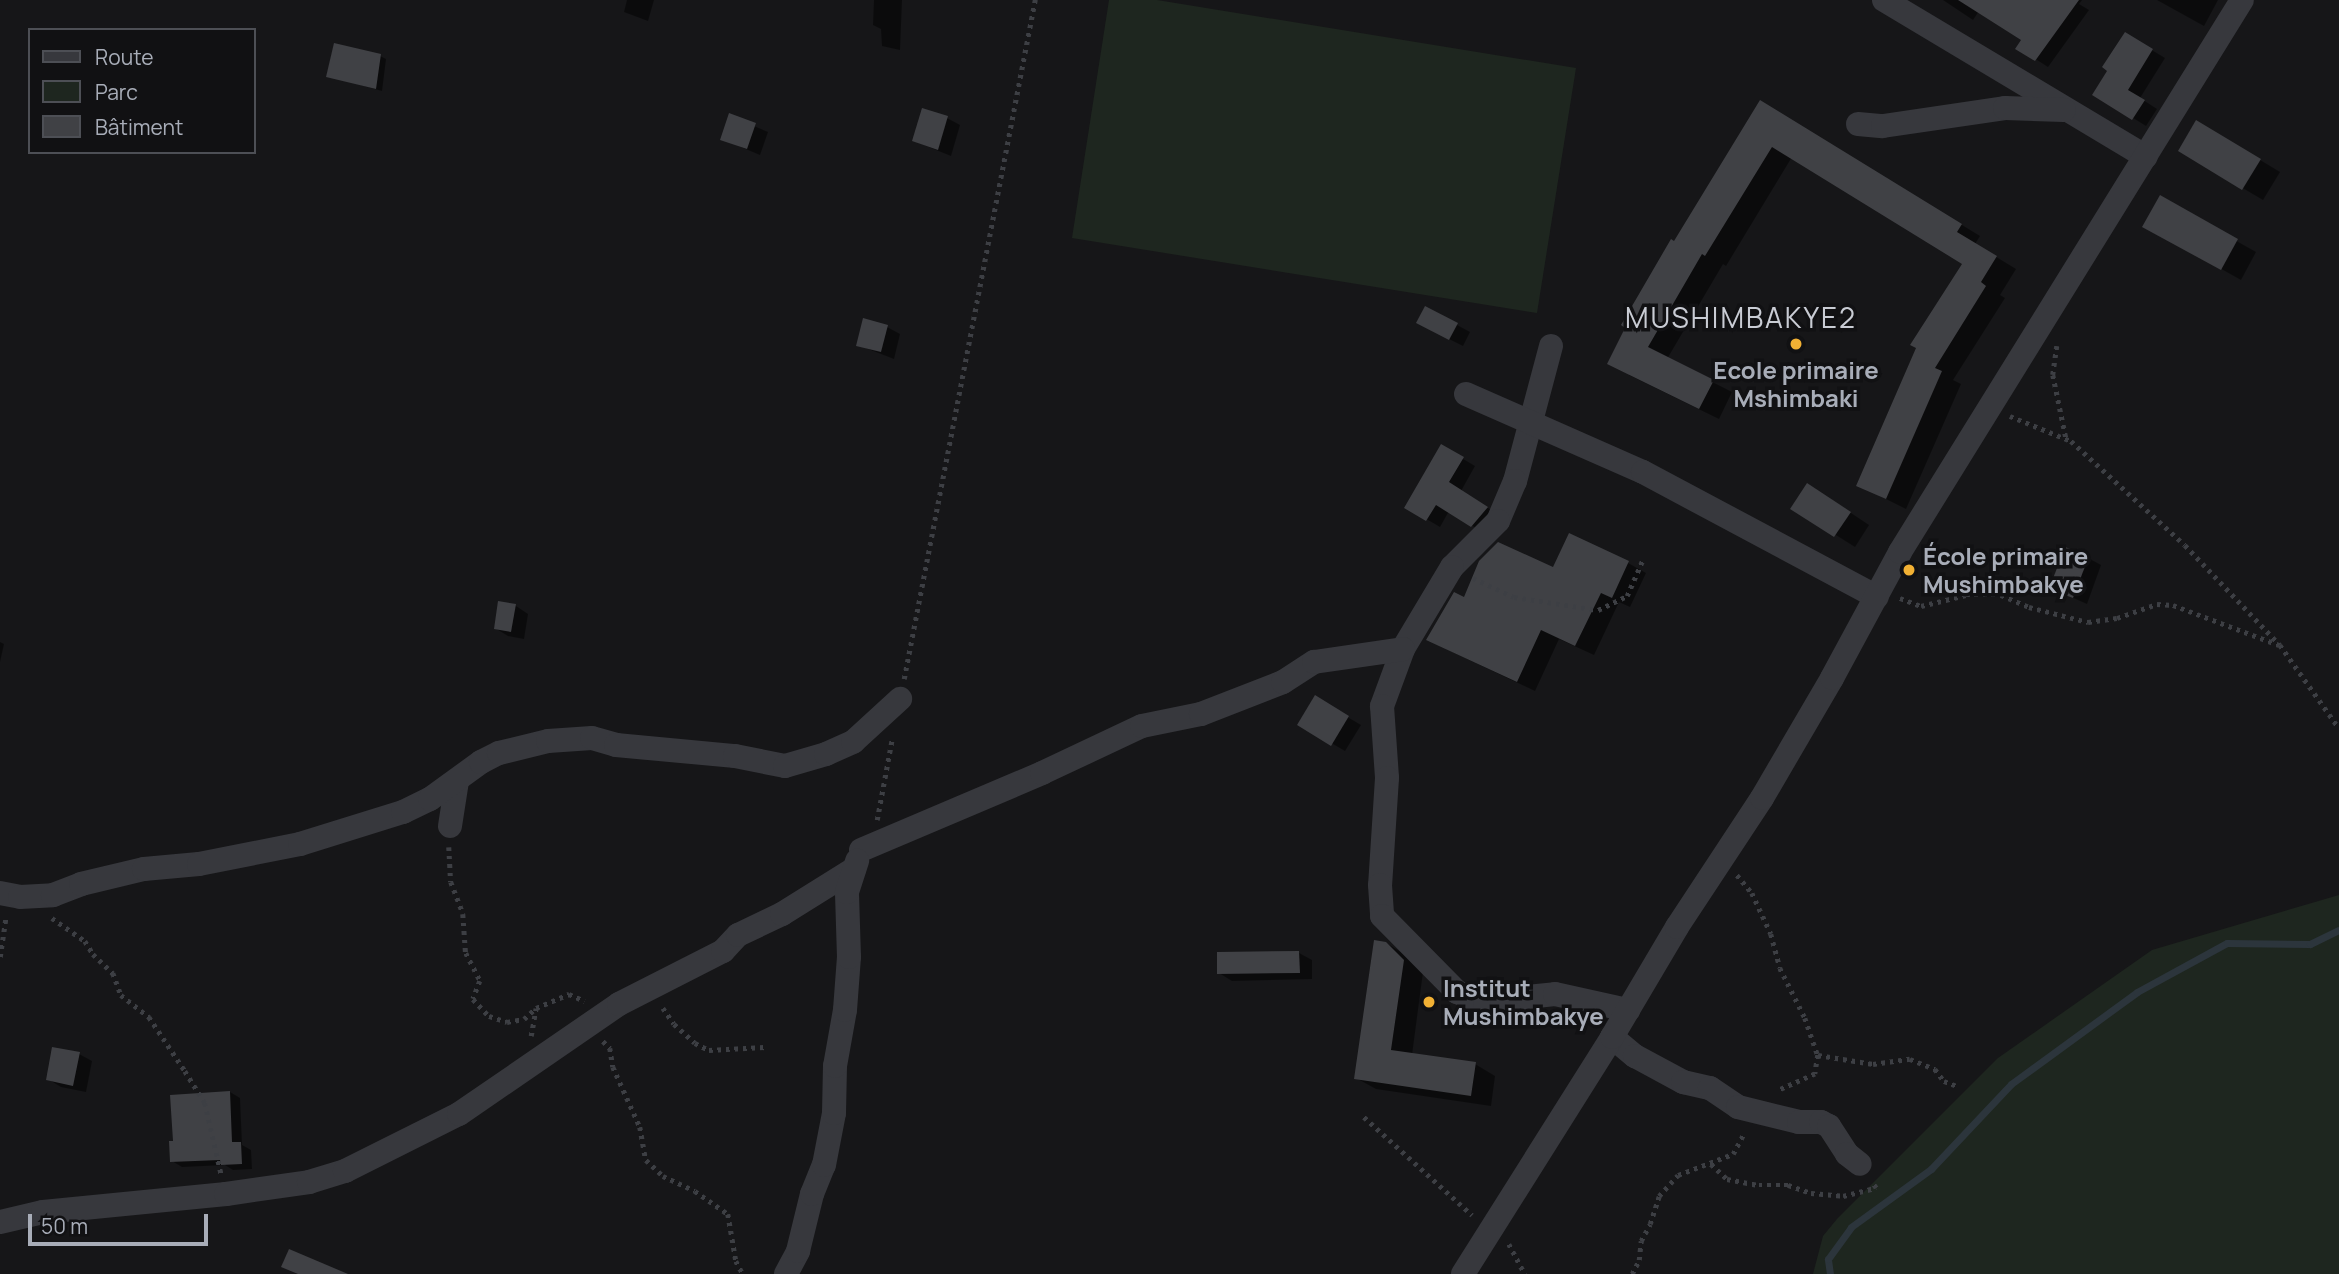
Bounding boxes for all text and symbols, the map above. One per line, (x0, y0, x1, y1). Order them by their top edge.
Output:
legend (28, 28, 256, 154)
text: Route (95, 43, 153, 71)
text: Parc (95, 78, 138, 106)
text: Bâtiment (95, 113, 183, 141)
district label: MUSHIMBAKYE2 (1627, 300, 1855, 334)
marker: Ecole primaire Mshimbaki (1788, 336, 1804, 352)
place label: Ecole primaire Mshimbaki (1713, 356, 1879, 412)
place label: École primaire Mushimbakye (1923, 542, 2088, 598)
marker: École primaire Mushimbakye (1901, 562, 1917, 578)
place label: Institut Mushimbakye (1443, 974, 1604, 1030)
marker: Institut Mushimbakye (1421, 994, 1437, 1010)
scale bar (32, 1200, 212, 1244)
text: 50 m (41, 1212, 88, 1240)

